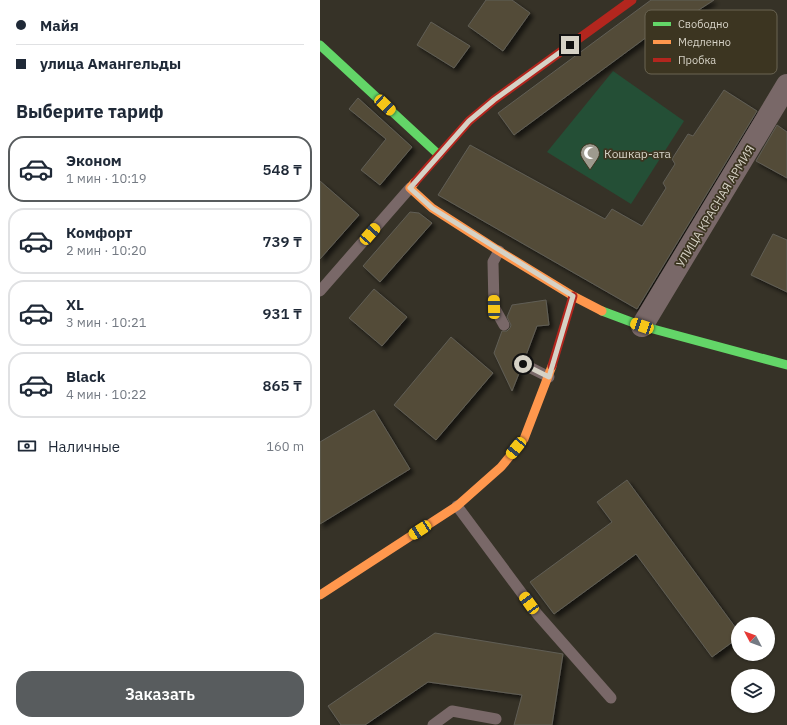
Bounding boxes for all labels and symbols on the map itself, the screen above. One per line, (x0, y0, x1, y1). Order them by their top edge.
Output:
legend (645, 10, 777, 74)
text: Свободно (678, 17, 729, 31)
text: Медленно (678, 35, 731, 49)
route end (561, 36, 579, 54)
text: Пробка (678, 53, 716, 67)
car (372, 92, 398, 118)
mosque icon: Кошкар-ата (579, 142, 601, 170)
street label: УЛИЦА КРАСНАЯ АРМИЯ (673, 142, 757, 270)
place label: Кошкар-ата (604, 146, 671, 161)
car (358, 221, 382, 247)
car (488, 295, 500, 319)
car (629, 316, 655, 336)
route start (514, 355, 532, 373)
car (504, 435, 528, 461)
car (407, 518, 433, 542)
car (517, 590, 541, 616)
north arrow (731, 617, 775, 661)

